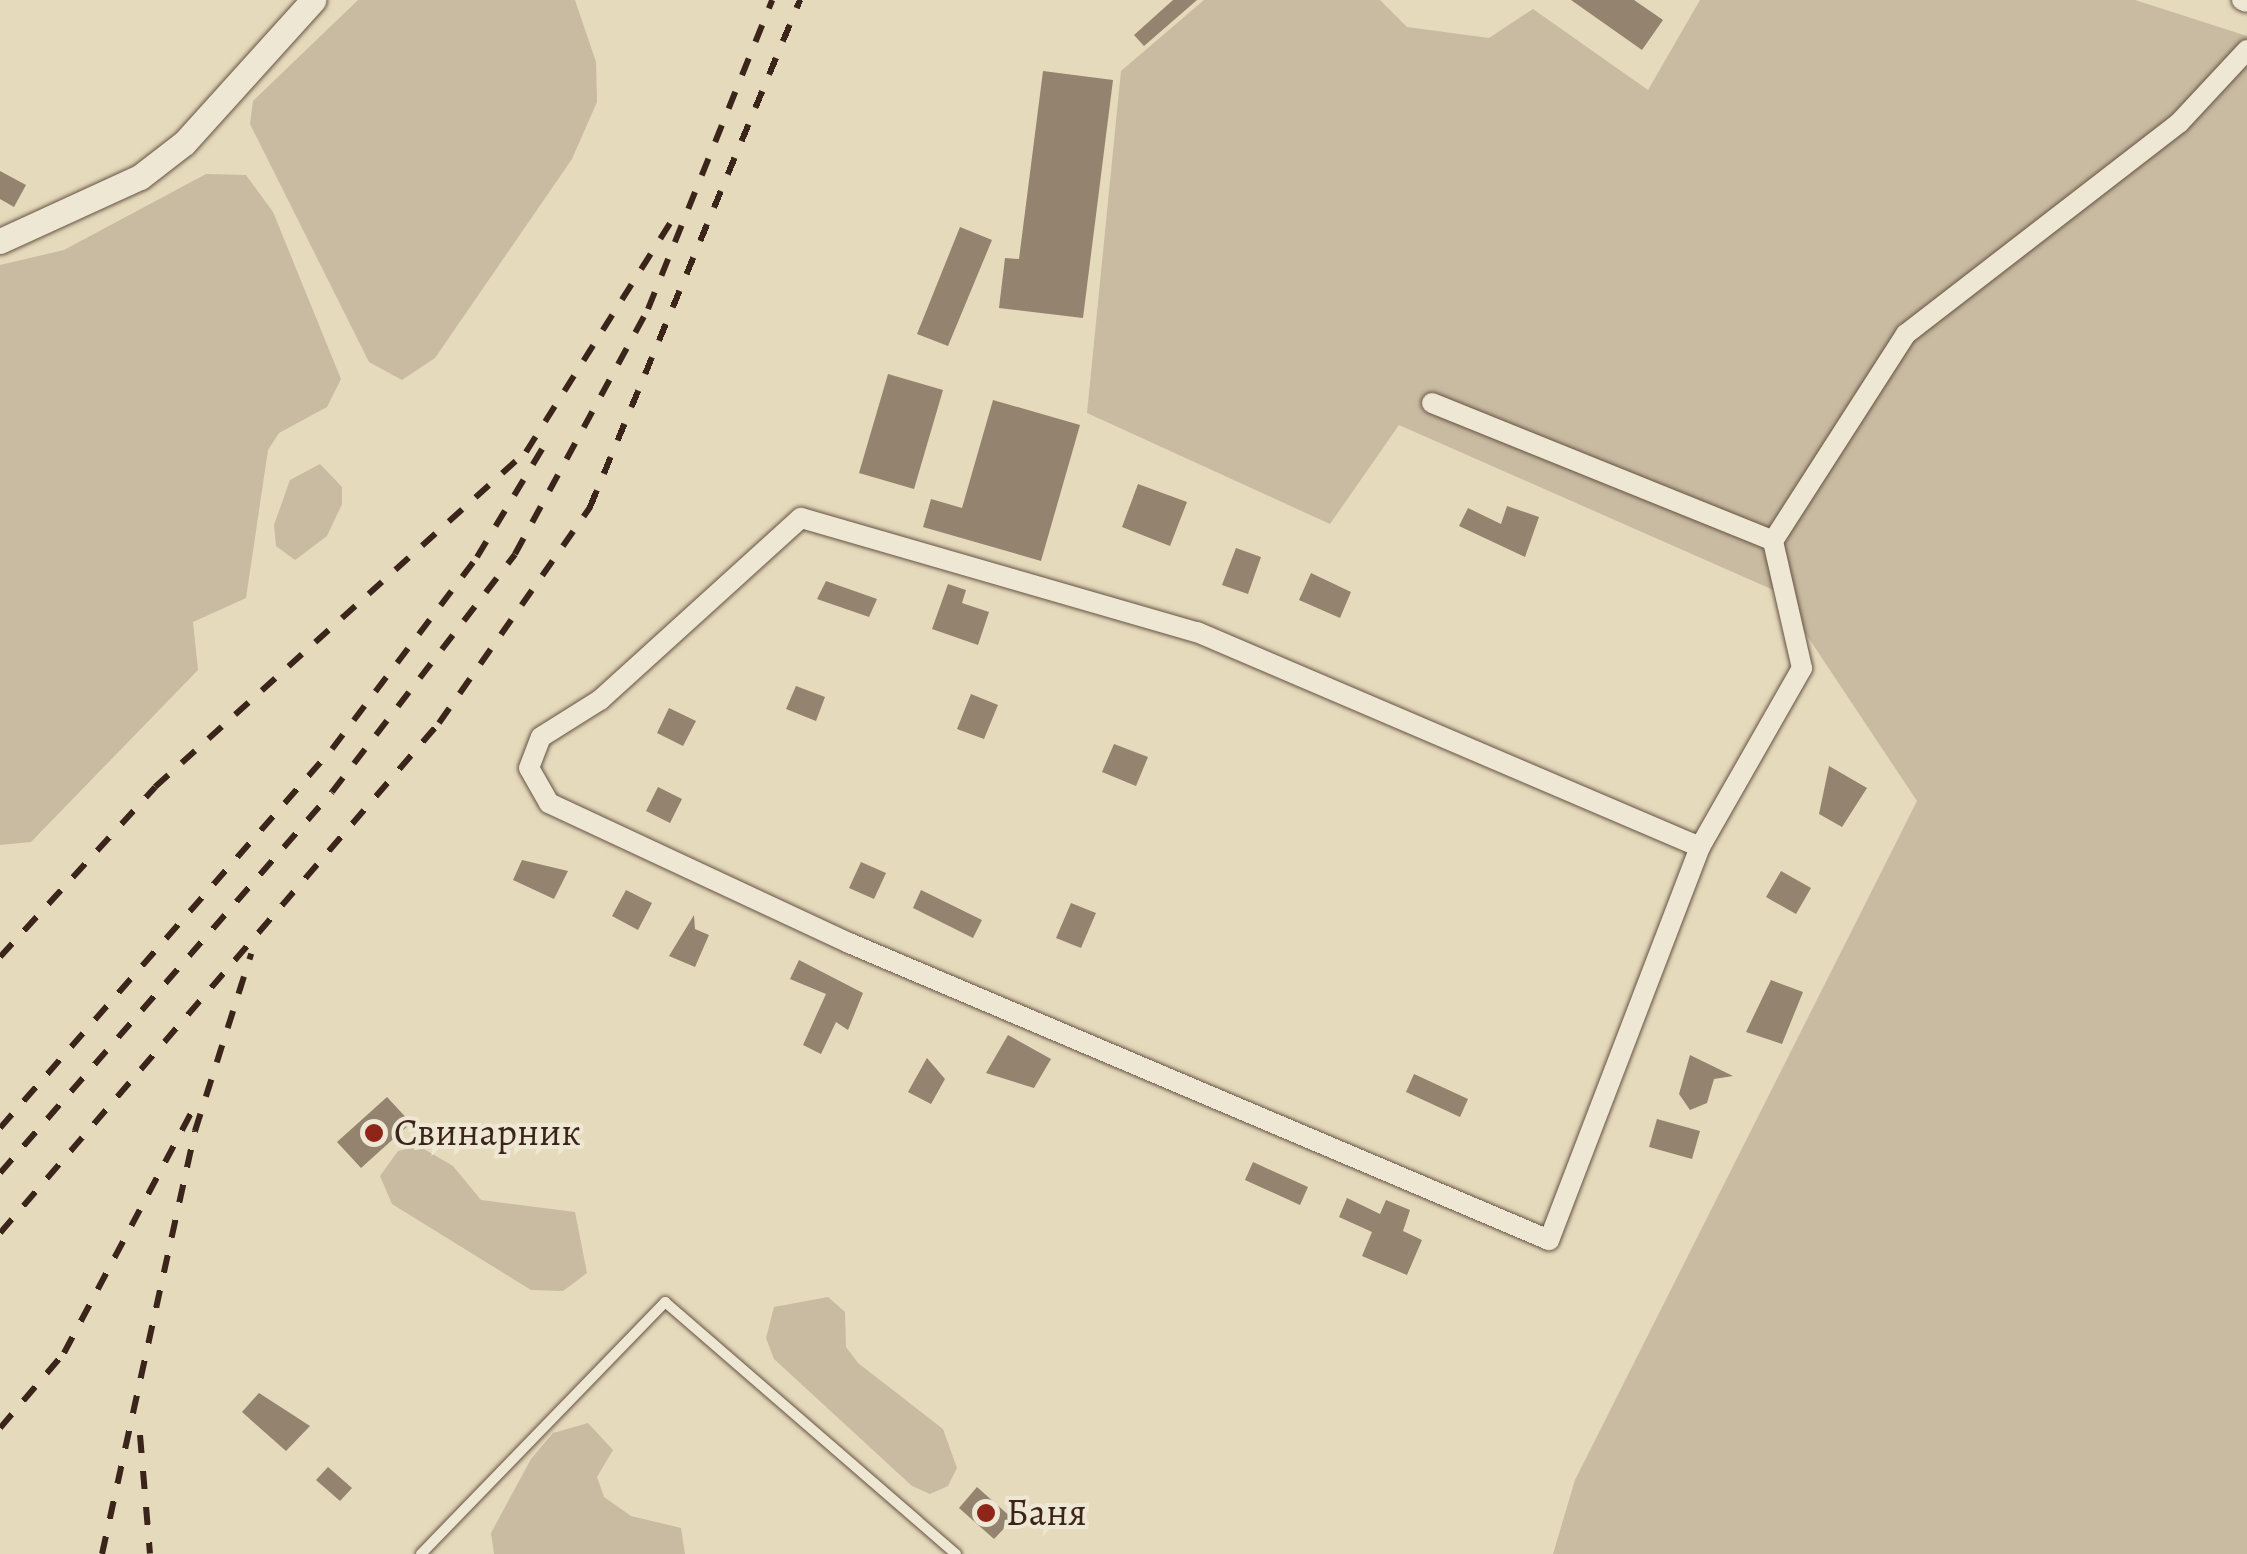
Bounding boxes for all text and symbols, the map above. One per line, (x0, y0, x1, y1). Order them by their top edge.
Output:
place label: Свинарник (394, 1110, 581, 1156)
marker: Свинарник (363, 1122, 385, 1144)
place label: Баня (1006, 1490, 1087, 1536)
marker: Баня (975, 1502, 997, 1524)

